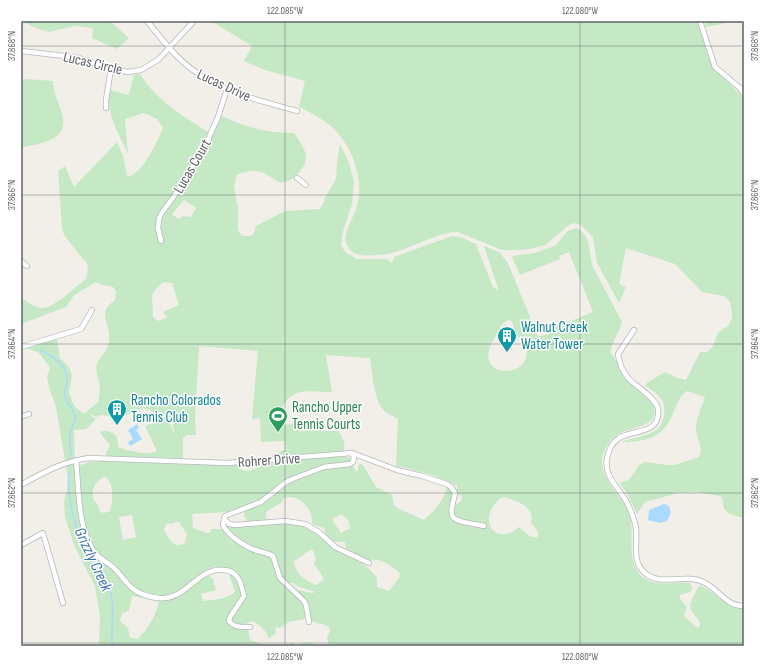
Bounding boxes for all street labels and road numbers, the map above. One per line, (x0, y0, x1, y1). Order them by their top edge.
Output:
street label: Lucas Circle (61, 47, 124, 80)
street label: Lucas Drive (194, 65, 254, 106)
street label: Lucas Court (169, 135, 216, 197)
street label: Rohrer Drive (237, 449, 301, 472)

